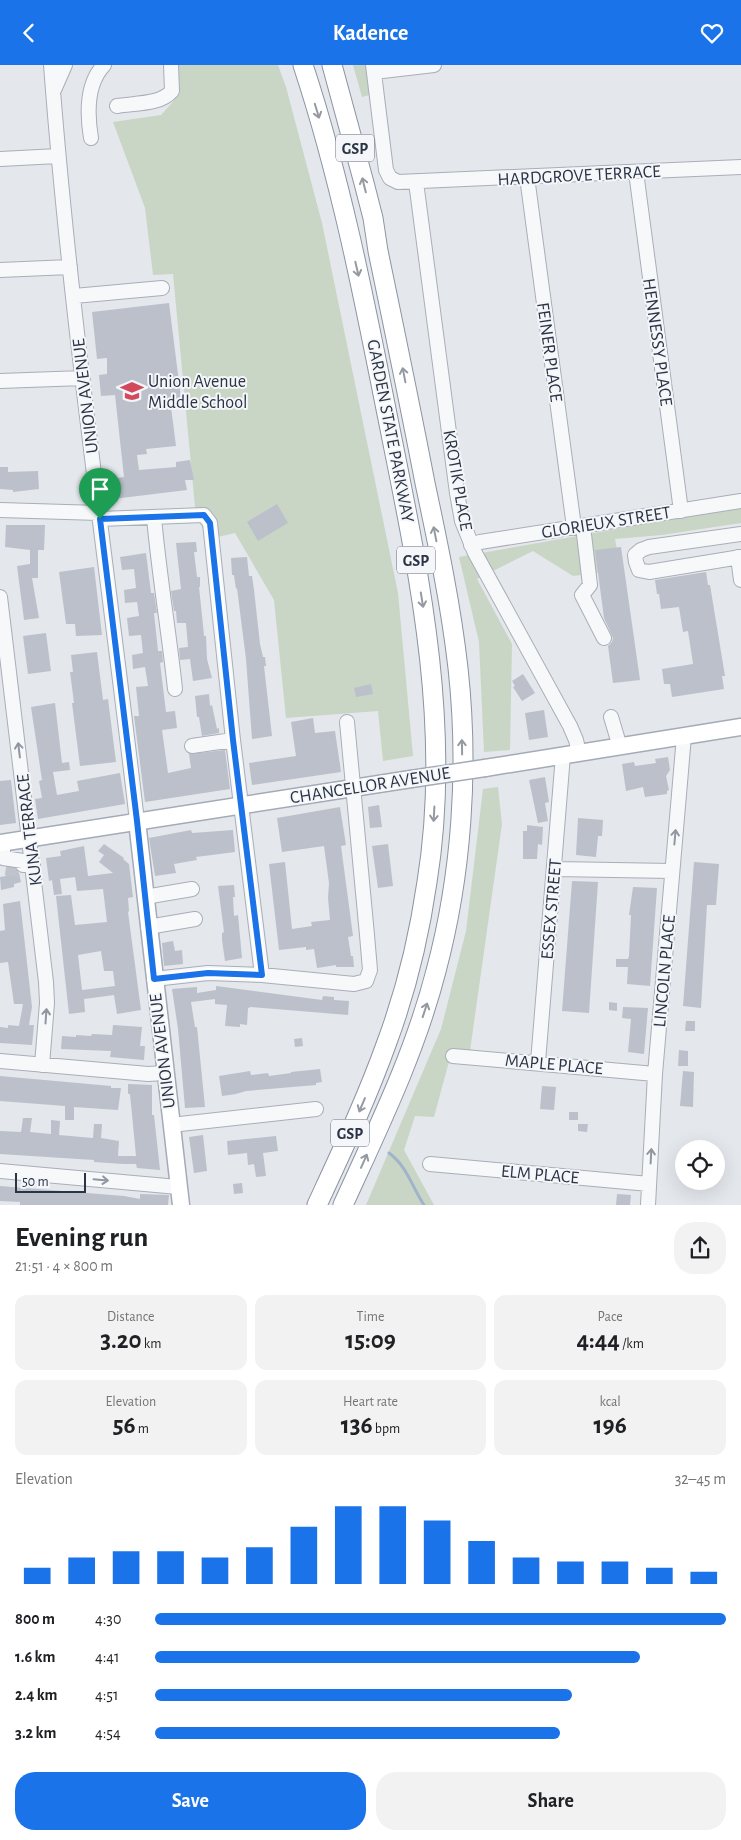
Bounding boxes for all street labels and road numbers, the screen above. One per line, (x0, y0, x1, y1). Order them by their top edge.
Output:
road number: GSP (336, 135, 374, 161)
street label: HARDGROVE TERRACE (497, 163, 662, 189)
street label: HENNESSY PLACE (639, 277, 675, 407)
street label: FEINER PLACE (533, 301, 565, 403)
street label: UNION AVENUE (70, 337, 102, 454)
street label: GARDEN STATE PARKWAY (363, 338, 417, 525)
street label: KROTIK PLACE (439, 428, 475, 532)
street label: GLORIEUX STREET (540, 504, 672, 542)
road number: GSP (397, 547, 435, 573)
street label: CHANCELLOR AVENUE (289, 764, 452, 808)
street label: KUNA TERRACE (14, 773, 46, 887)
street label: ESSEX STREET (539, 858, 565, 960)
street label: LINCOLN PLACE (651, 914, 679, 1028)
street label: UNION AVENUE (147, 992, 179, 1109)
street label: MAPLE PLACE (504, 1052, 604, 1078)
road number: GSP (331, 1119, 369, 1147)
street label: ELM PLACE (500, 1163, 580, 1187)

